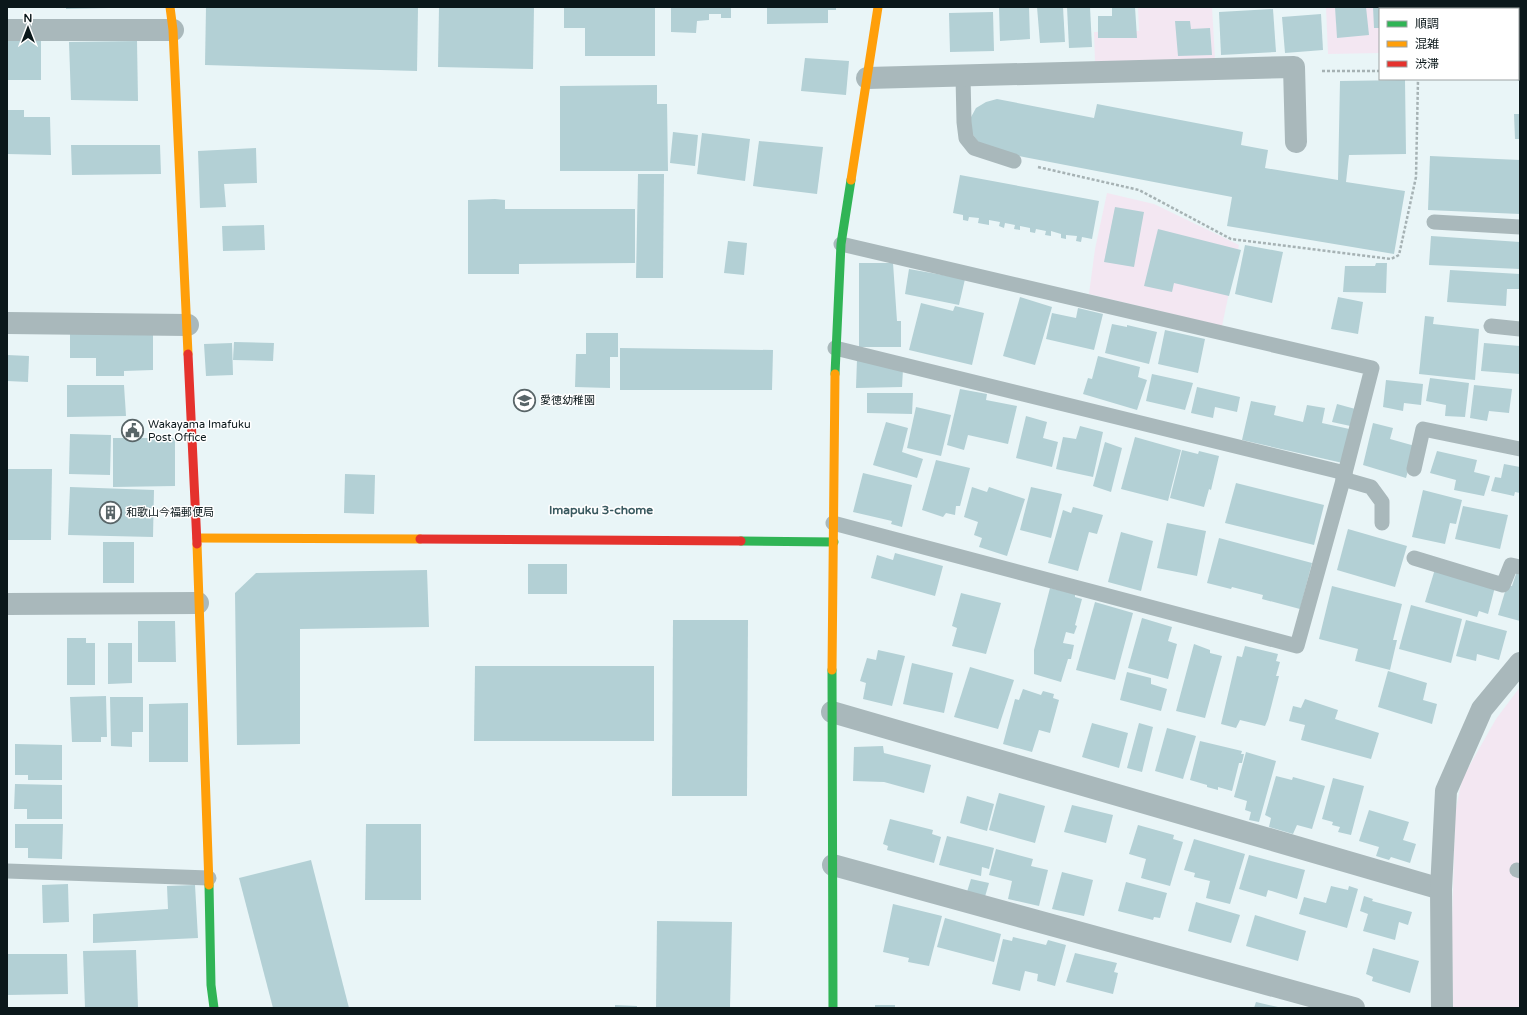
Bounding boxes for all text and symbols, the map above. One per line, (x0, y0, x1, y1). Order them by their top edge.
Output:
north arrow (8, 8, 48, 48)
legend (1379, 8, 1519, 80)
text: N (24, 12, 32, 25)
text: 順調 (1415, 17, 1439, 31)
text: 混雑 (1415, 37, 1439, 51)
text: 渋滞 (1415, 57, 1439, 71)
school or university icon: 愛徳幼稚園 (512, 387, 538, 413)
place label: 愛徳幼稚園 (540, 394, 595, 407)
public building icon: Wakayama Imafuku Post Office (120, 417, 146, 443)
place label: Wakayama Imafuku Post Office (148, 418, 251, 444)
building icon: 和歌山今福郵便局 (98, 499, 124, 525)
district label: Imapuku 3-chome (549, 503, 653, 518)
place label: 和歌山今福郵便局 (126, 506, 214, 519)

